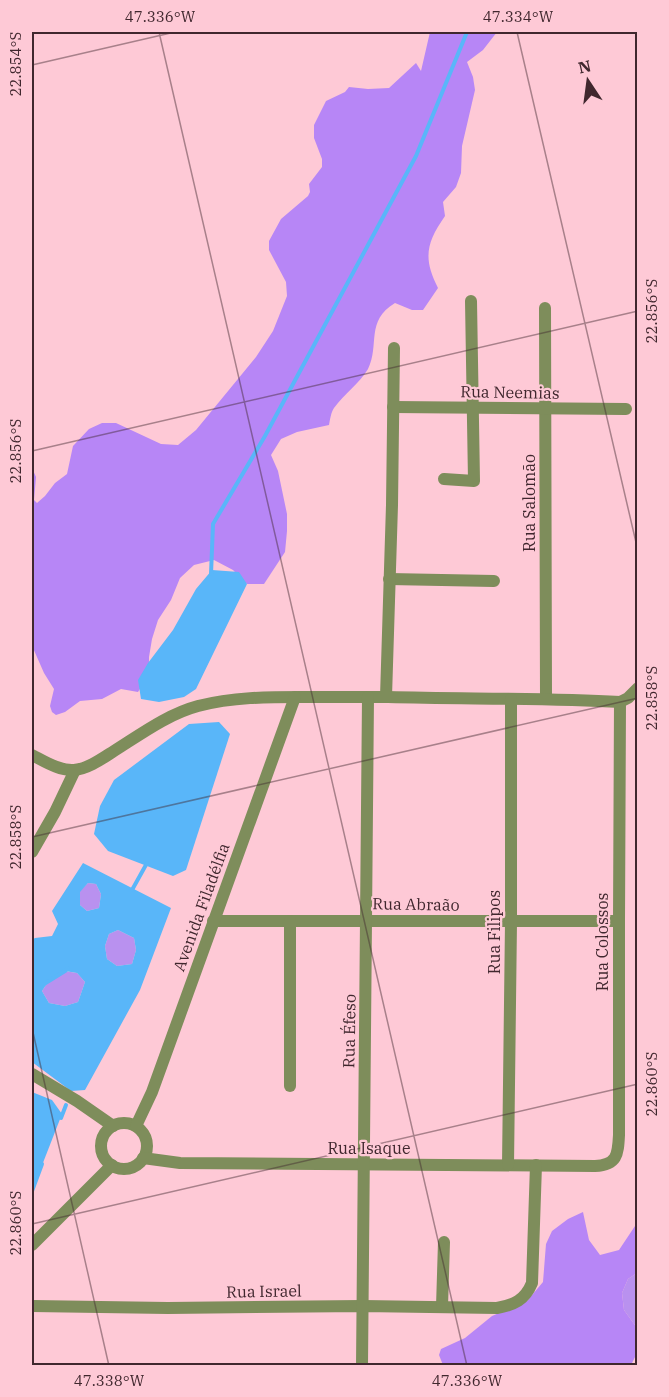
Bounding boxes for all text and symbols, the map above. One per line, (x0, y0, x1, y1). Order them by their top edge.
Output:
text: 47.336°W (125, 7, 196, 26)
text: 47.334°W (483, 7, 554, 26)
text: 22.854°S (6, 32, 25, 96)
north arrow (558, 51, 618, 111)
text: N (576, 55, 593, 78)
text: 22.856°S (642, 279, 661, 343)
street label: Rua Neemias (460, 381, 560, 403)
text: 22.856°S (6, 419, 25, 483)
street label: Rua Salomão (519, 454, 539, 552)
text: 22.858°S (642, 666, 661, 730)
text: 22.858°S (6, 805, 25, 869)
street label: Avenida Filadélfia (168, 840, 234, 974)
street label: Rua Filipos (484, 890, 504, 974)
street label: Rua Abraão (372, 893, 460, 915)
street label: Rua Colossos (592, 893, 612, 991)
street label: Rua Éfeso (337, 994, 360, 1068)
text: 22.860°S (642, 1052, 661, 1116)
street label: Rua Isaque (327, 1138, 411, 1158)
text: 22.860°S (6, 1191, 25, 1255)
street label: Rua Israel (226, 1280, 302, 1302)
text: 47.338°W (74, 1371, 145, 1390)
text: 47.336°W (432, 1371, 503, 1390)

